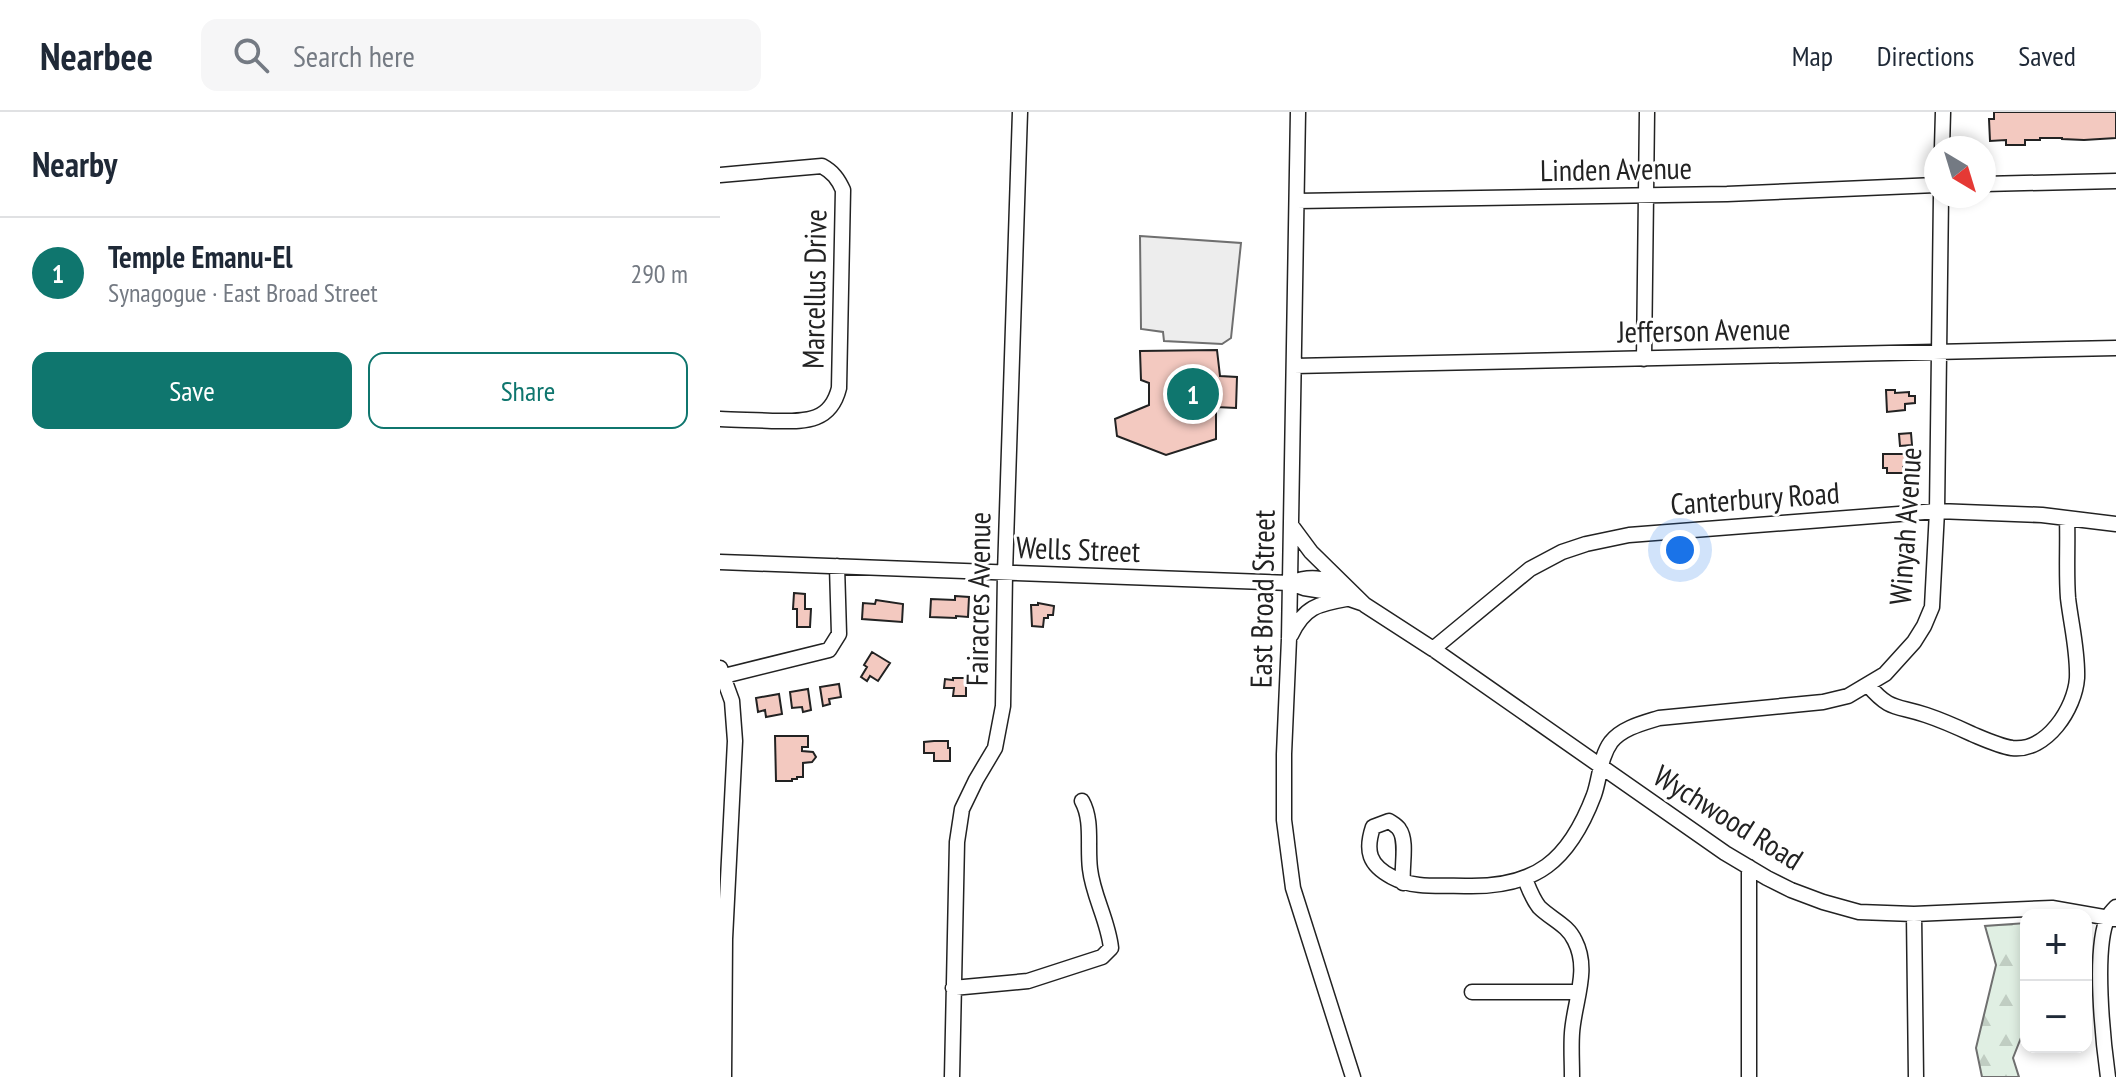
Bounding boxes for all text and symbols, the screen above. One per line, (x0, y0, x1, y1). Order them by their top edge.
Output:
search box (201, 19, 761, 91)
text: Nearbee (40, 31, 153, 80)
icon: search (229, 33, 273, 77)
text: Search here (293, 36, 415, 75)
text: Map (1792, 37, 1833, 74)
text: Directions (1877, 37, 1974, 74)
text: Saved (2018, 37, 2076, 74)
north arrow (1924, 136, 1996, 208)
text: Nearby (32, 142, 117, 186)
street label: Linden Avenue (1540, 148, 1692, 189)
street label: Marcellus Drive (793, 209, 834, 369)
text: Temple Emanu-El (108, 237, 293, 276)
text: 1 (52, 257, 64, 290)
text: 290 m (630, 257, 688, 290)
text: Synagogue · East Broad Street (108, 276, 378, 309)
street label: Jefferson Avenue (1616, 308, 1791, 351)
button: Save (32, 352, 352, 429)
button: Share (368, 352, 688, 429)
pin: 1 (1167, 364, 1219, 424)
street label: Winyah Avenue (1880, 446, 1929, 606)
street label: Canterbury Road (1669, 472, 1841, 523)
street label: East Broad Street (1240, 509, 1283, 688)
street label: Fairacres Avenue (956, 512, 999, 686)
street label: Wells Street (1015, 527, 1141, 570)
your location (1660, 530, 1700, 570)
street label: Wychwood Road (1647, 755, 1811, 878)
map controls (2020, 909, 2092, 1053)
button: + (2020, 909, 2092, 981)
button: − (2020, 981, 2092, 1053)

